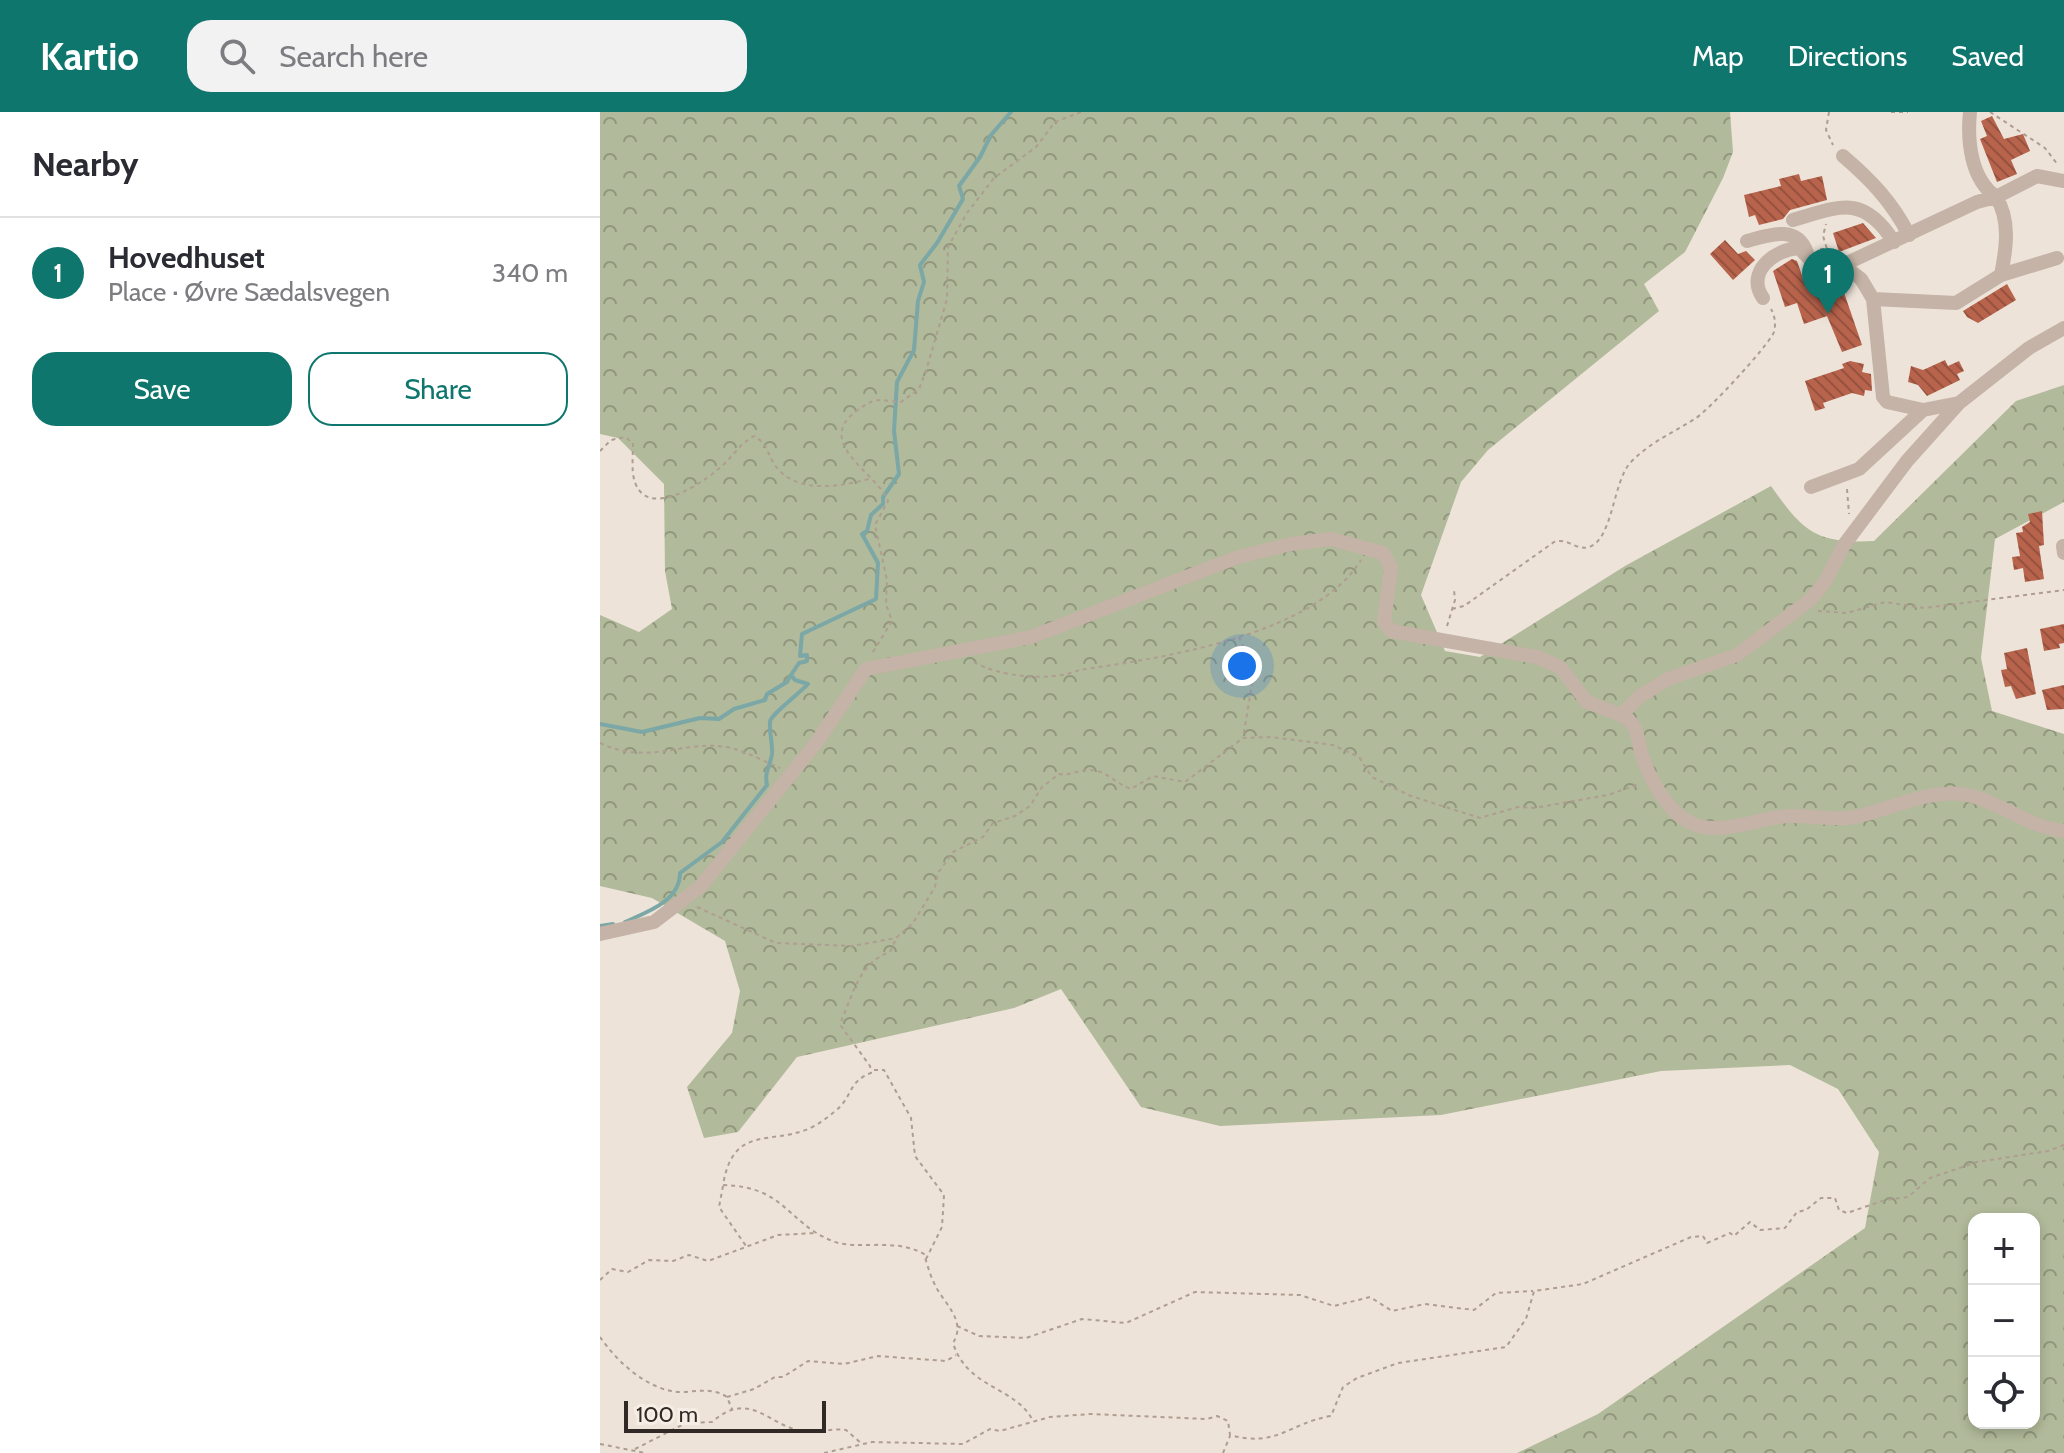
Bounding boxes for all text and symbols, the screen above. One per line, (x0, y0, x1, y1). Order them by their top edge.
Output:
search box (187, 20, 747, 92)
text: Kartio (40, 33, 139, 80)
icon: search (215, 34, 259, 78)
text: Search here (279, 38, 428, 75)
text: Map (1692, 39, 1744, 73)
text: Directions (1788, 39, 1907, 73)
text: Saved (1951, 39, 2024, 73)
text: Nearby (32, 143, 139, 185)
text: Hovedhuset (108, 239, 265, 276)
pin: 1 (1802, 248, 1854, 314)
text: 1 (53, 257, 63, 289)
text: 340 m (492, 257, 568, 289)
text: Place · Øvre Sædalsvegen (108, 276, 390, 308)
button: Save (32, 352, 292, 426)
button: Share (308, 352, 568, 426)
your location (1222, 646, 1262, 686)
map controls (1968, 1213, 2040, 1429)
button: + (1968, 1213, 2040, 1285)
button: − (1968, 1285, 2040, 1357)
button: locate (1968, 1357, 2040, 1429)
scale bar (624, 1397, 826, 1433)
text: 100 m (636, 1401, 698, 1428)

